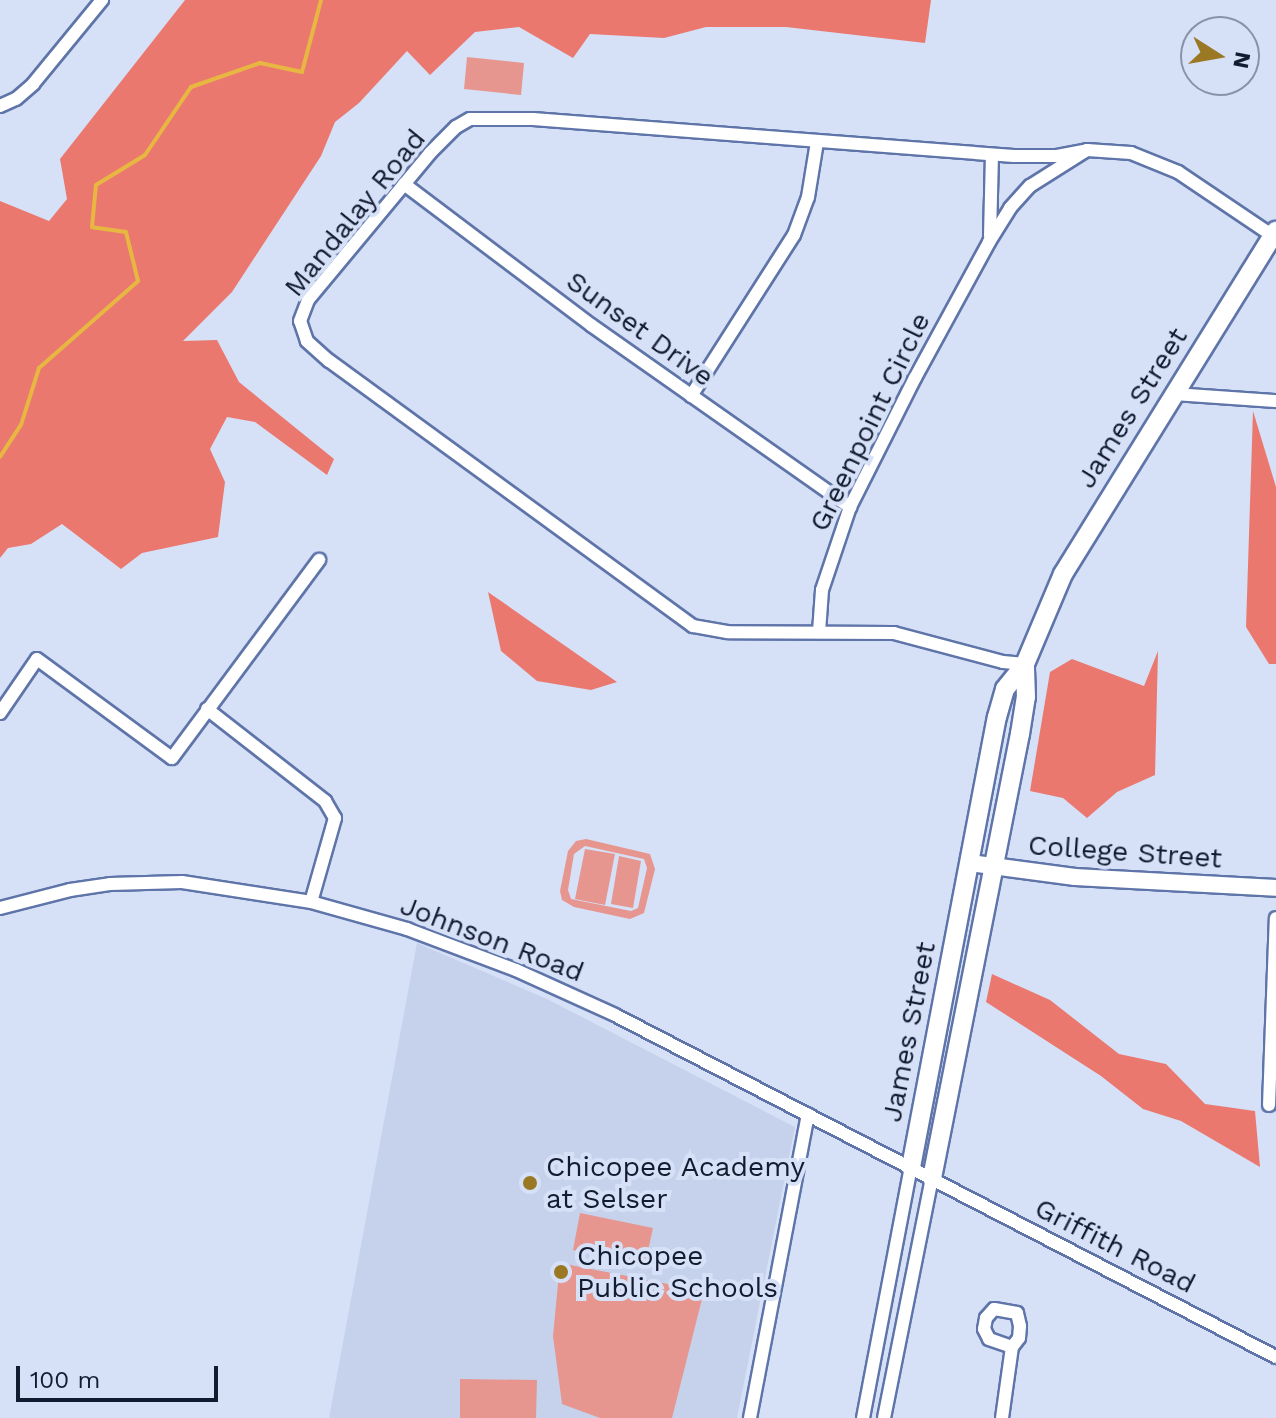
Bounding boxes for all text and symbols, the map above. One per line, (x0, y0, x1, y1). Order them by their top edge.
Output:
north arrow (1180, 16, 1260, 96)
text: N (1228, 50, 1256, 71)
street label: Mandalay Road (277, 122, 433, 304)
street label: Sunset Drive (560, 264, 720, 394)
street label: Greenpoint Circle (802, 307, 938, 537)
street label: James Street (1069, 322, 1195, 494)
street label: College Street (1027, 828, 1223, 876)
street label: Johnson Road (395, 889, 589, 989)
street label: James Street (875, 939, 943, 1125)
place label: Chicopee Academy at Selser (546, 1150, 806, 1216)
marker: Chicopee Academy at Selser (521, 1174, 539, 1192)
street label: Griffith Road (1029, 1191, 1201, 1301)
place label: Chicopee Public Schools (577, 1239, 778, 1305)
marker: Chicopee Public Schools (552, 1263, 570, 1281)
scale bar (20, 1350, 222, 1400)
text: 100 m (30, 1366, 100, 1394)

